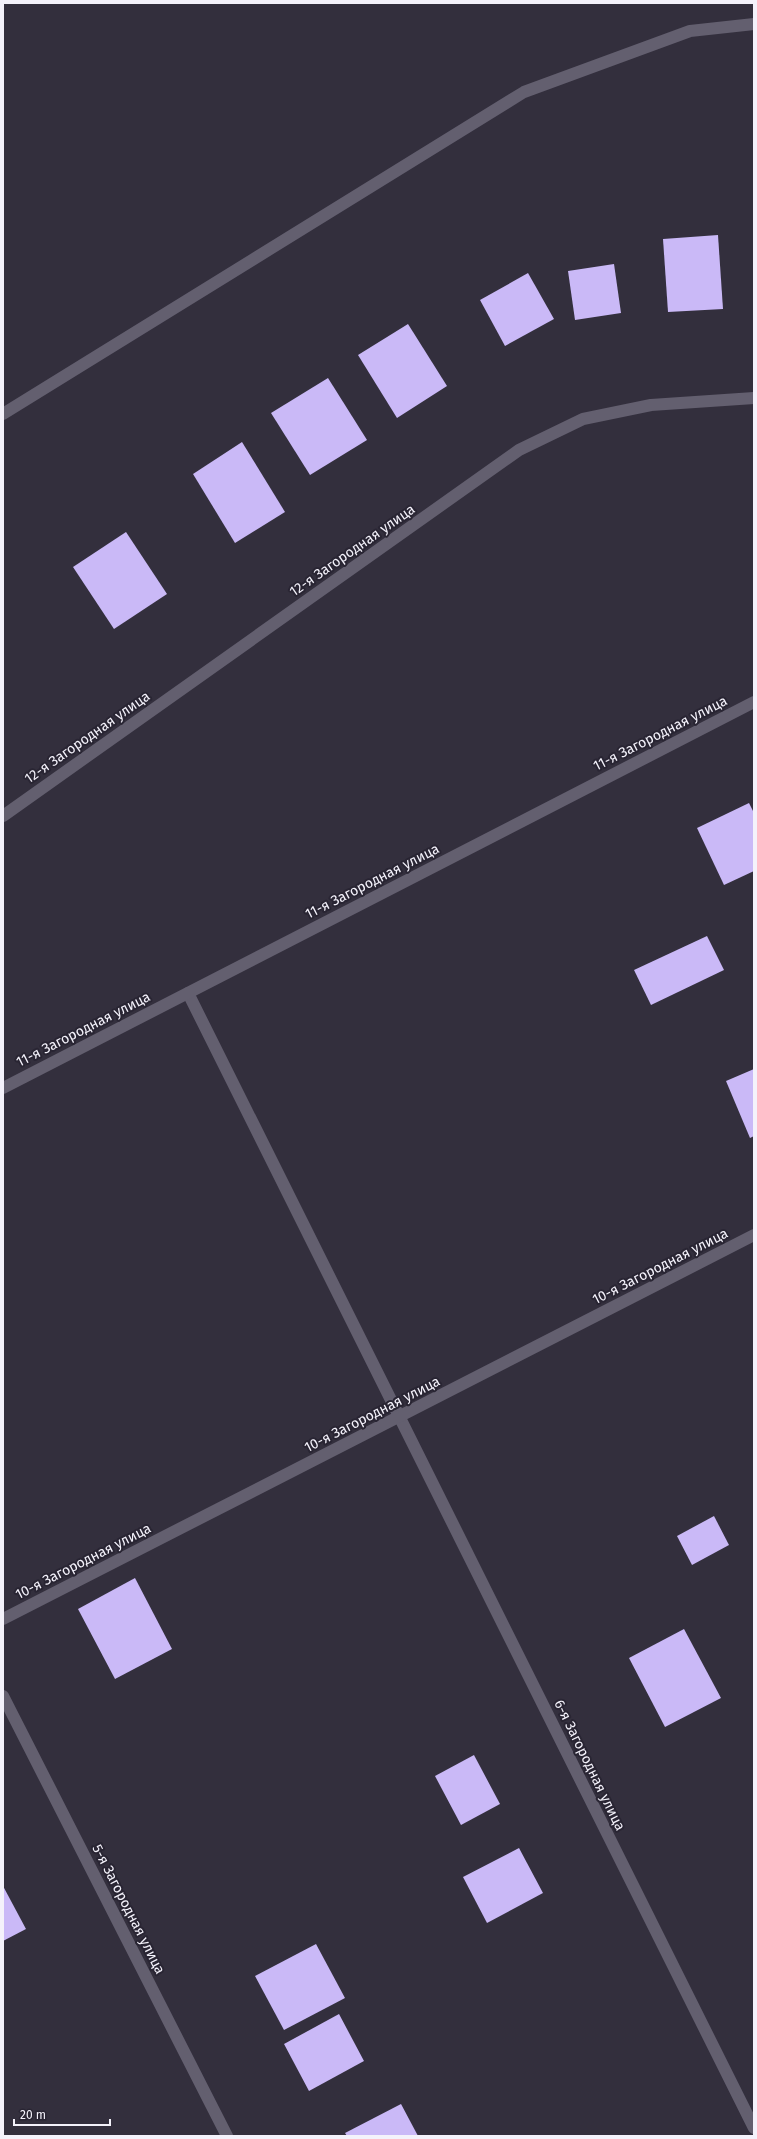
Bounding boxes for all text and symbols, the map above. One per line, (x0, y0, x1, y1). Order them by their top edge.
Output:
street label: 12-я Загородная улица (286, 501, 418, 600)
street label: 12-я Загородная улица (21, 688, 153, 787)
street label: 11-я Загородная улица (590, 692, 730, 775)
street label: 11-я Загородная улица (302, 840, 442, 923)
street label: 11-я Загородная улица (13, 988, 153, 1071)
street label: 10-я Загородная улица (590, 1225, 731, 1308)
street label: 10-я Загородная улица (302, 1373, 443, 1456)
street label: 10-я Загородная улица (13, 1520, 154, 1603)
street label: 6-я Загородная улица (550, 1697, 629, 1833)
street label: 5-я Загородная улица (88, 1842, 169, 1977)
scale bar (14, 2101, 110, 2127)
text: 20 m (20, 2108, 46, 2122)

